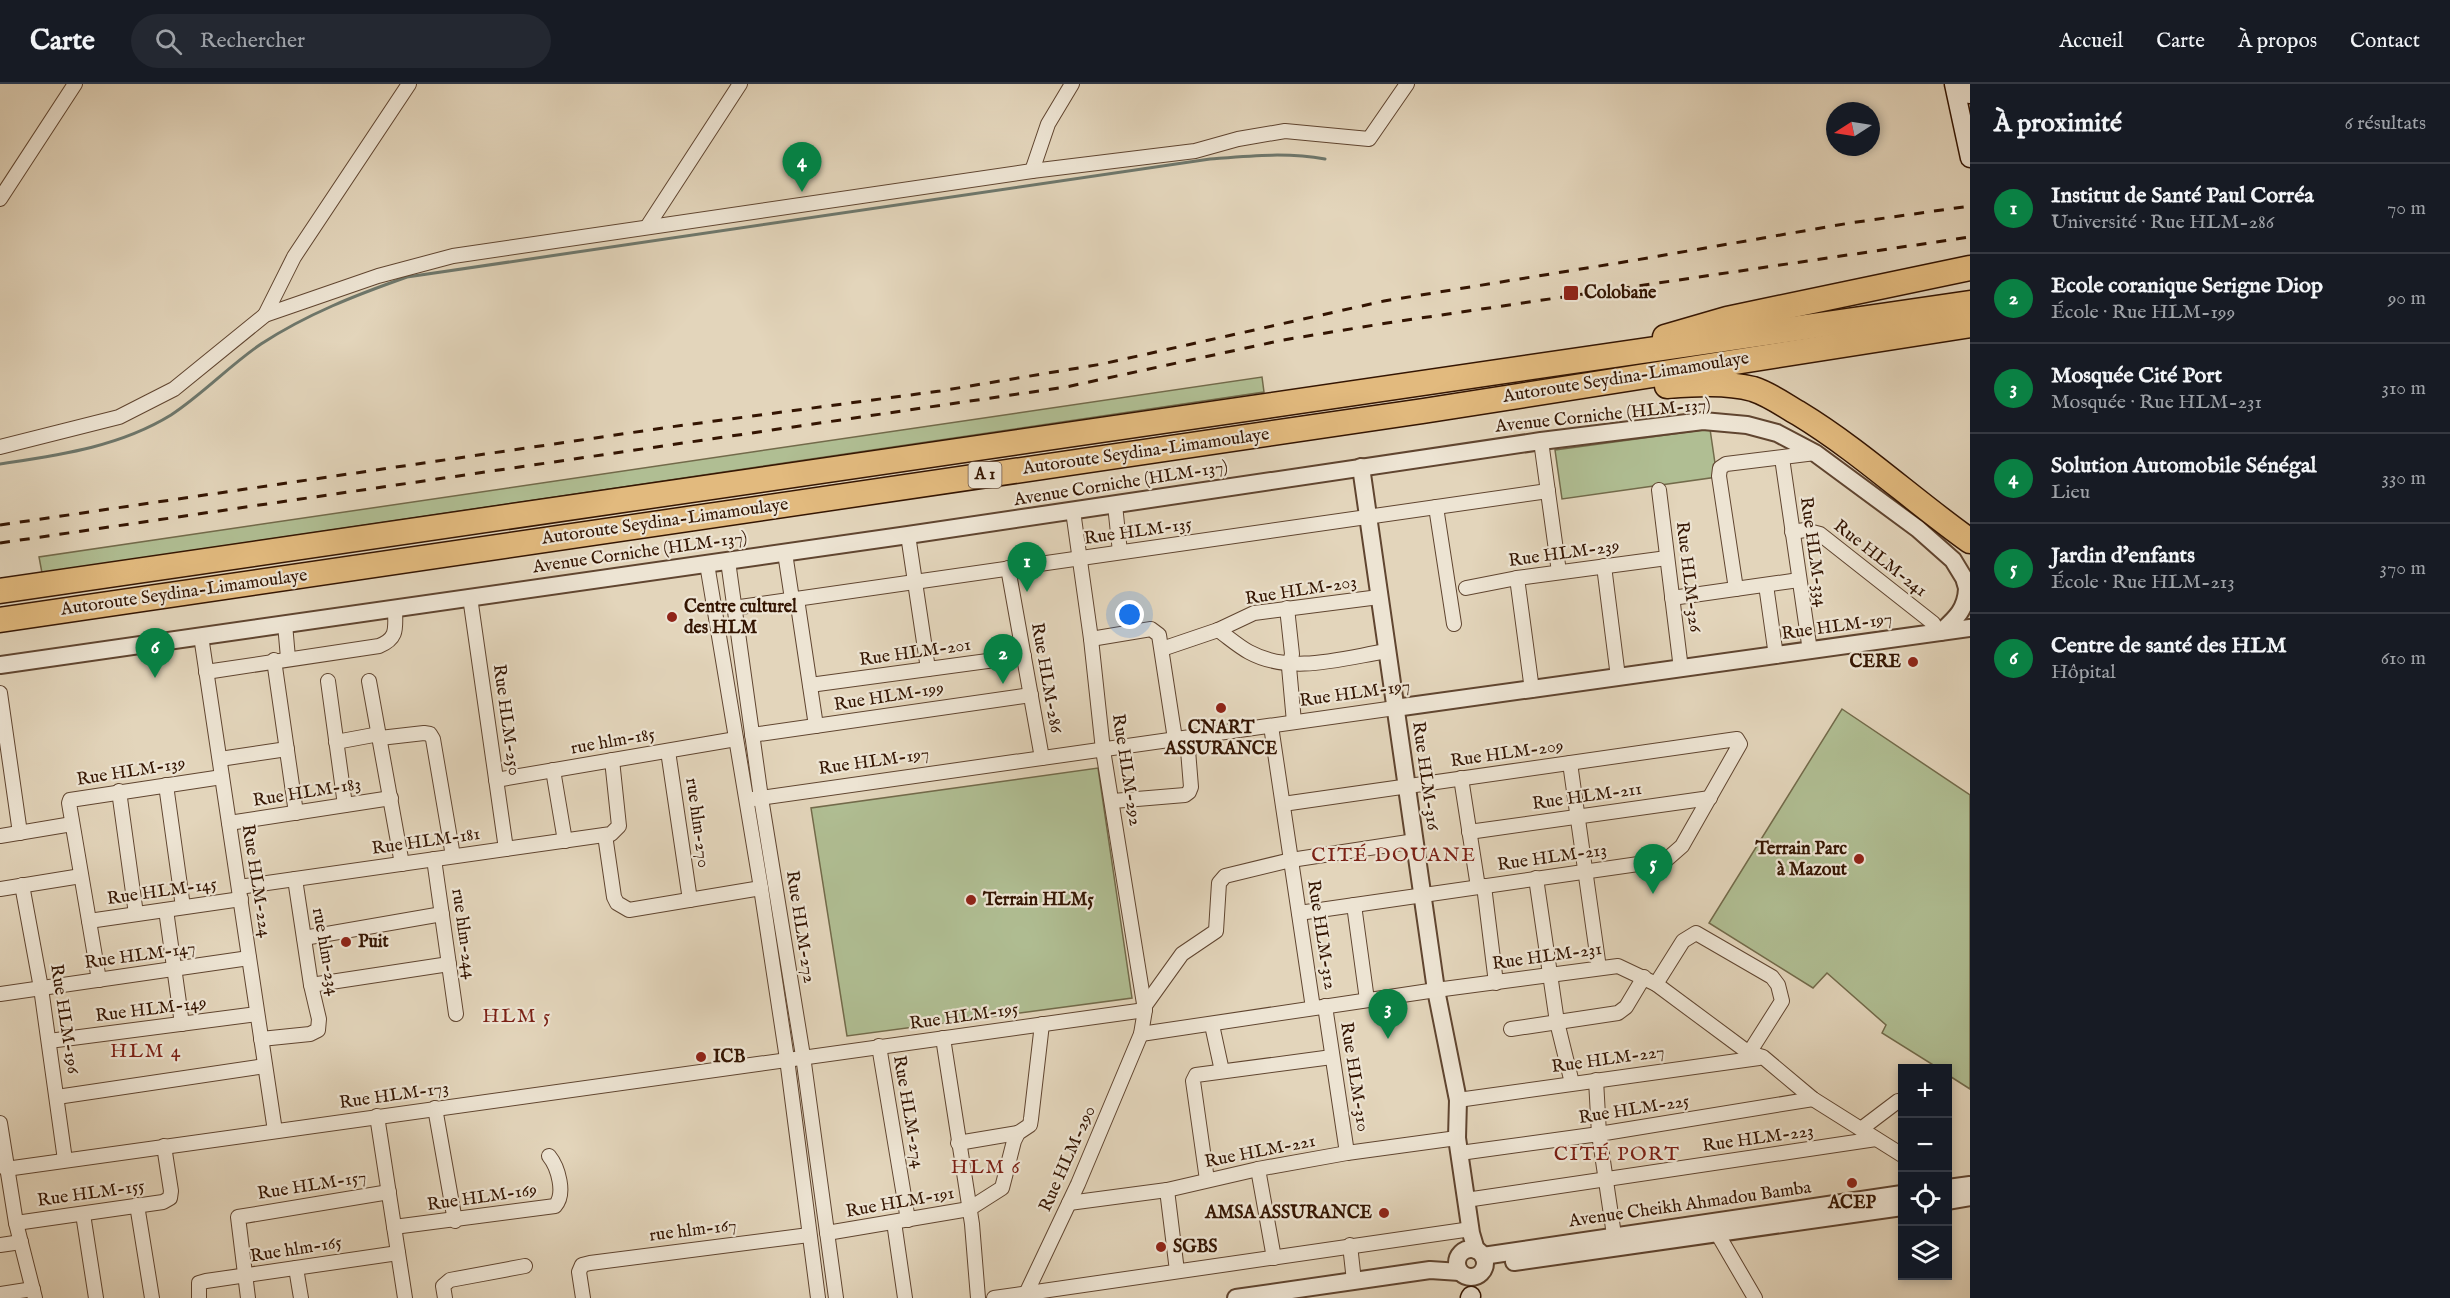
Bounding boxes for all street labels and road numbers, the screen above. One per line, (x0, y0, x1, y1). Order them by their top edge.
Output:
street label: Autoroute Seydina-Limamoulaye (1500, 347, 1751, 409)
street label: Avenue Corniche (HLM-137) (1493, 393, 1712, 439)
street label: Autoroute Seydina-Limamoulaye (1020, 423, 1271, 481)
street label: Avenue Corniche (HLM-137) (1011, 456, 1230, 512)
road number: A 1 (968, 462, 1002, 488)
street label: Autoroute Seydina-Limamoulaye (539, 493, 790, 551)
street label: Rue HLM-334 (1794, 495, 1832, 609)
street label: Rue HLM-135 (1083, 513, 1194, 551)
street label: Rue HLM-241 (1829, 515, 1931, 603)
street label: Rue HLM-326 (1670, 520, 1706, 634)
street label: Avenue Corniche (HLM-137) (530, 527, 749, 580)
street label: Rue HLM-239 (1507, 535, 1621, 573)
street label: Autoroute Seydina-Limamoulaye (58, 564, 309, 622)
street label: Rue HLM-203 (1244, 571, 1358, 611)
street label: Rue HLM-197 (1780, 608, 1894, 646)
street label: Rue HLM-286 (1025, 621, 1067, 735)
street label: Rue HLM-201 (858, 634, 972, 672)
street label: Rue HLM-250 (487, 663, 525, 777)
street label: Rue HLM-197 (1298, 675, 1412, 713)
street label: Rue HLM-199 (832, 677, 946, 717)
street label: Rue HLM-292 (1106, 712, 1146, 828)
street label: Rue HLM-316 (1406, 720, 1444, 832)
street label: rue hlm-185 (569, 723, 657, 761)
street label: Rue HLM-209 (1449, 735, 1565, 773)
street label: Rue HLM-197 (817, 743, 931, 781)
street label: Rue HLM-139 (75, 752, 187, 792)
street label: Rue HLM-183 (251, 773, 363, 813)
street label: rue hlm-270 (679, 777, 715, 869)
street label: Rue HLM-211 (1531, 778, 1643, 816)
street label: Rue HLM-224 (236, 823, 276, 939)
street label: Rue HLM-181 (370, 823, 482, 861)
street label: Rue HLM-213 (1496, 839, 1608, 877)
street label: Rue HLM-272 (780, 869, 820, 985)
street label: Rue HLM-145 (106, 873, 219, 911)
street label: Rue HLM-312 (1301, 879, 1341, 991)
street label: rue hlm-244 (445, 887, 481, 981)
street label: rue hlm-234 (306, 906, 344, 998)
street label: Rue HLM-147 (83, 937, 197, 975)
street label: Rue HLM-231 (1491, 938, 1603, 976)
street label: Rue HLM-196 (44, 962, 84, 1076)
street label: Rue HLM-149 (94, 992, 208, 1028)
street label: Rue HLM-195 (908, 998, 1020, 1036)
street label: Rue HLM-310 (1334, 1020, 1374, 1134)
street label: Rue HLM-227 (1550, 1041, 1666, 1079)
street label: Rue HLM-274 (887, 1054, 929, 1170)
street label: Rue HLM-173 (338, 1077, 450, 1115)
street label: Rue HLM-225 (1577, 1090, 1692, 1130)
street label: Rue HLM-290 (1034, 1102, 1102, 1216)
street label: Rue HLM-223 (1701, 1120, 1815, 1158)
street label: Rue HLM-221 (1203, 1130, 1317, 1174)
street label: Rue HLM-157 (256, 1166, 368, 1206)
street label: Rue HLM-155 (36, 1175, 147, 1213)
street label: Avenue Cheikh Ahmadou Bamba (1566, 1177, 1813, 1234)
street label: Rue HLM-169 (426, 1179, 538, 1217)
street label: Rue HLM-191 (844, 1182, 956, 1224)
street label: rue hlm-167 (648, 1214, 738, 1248)
street label: Rue hlm-165 (248, 1231, 344, 1269)

